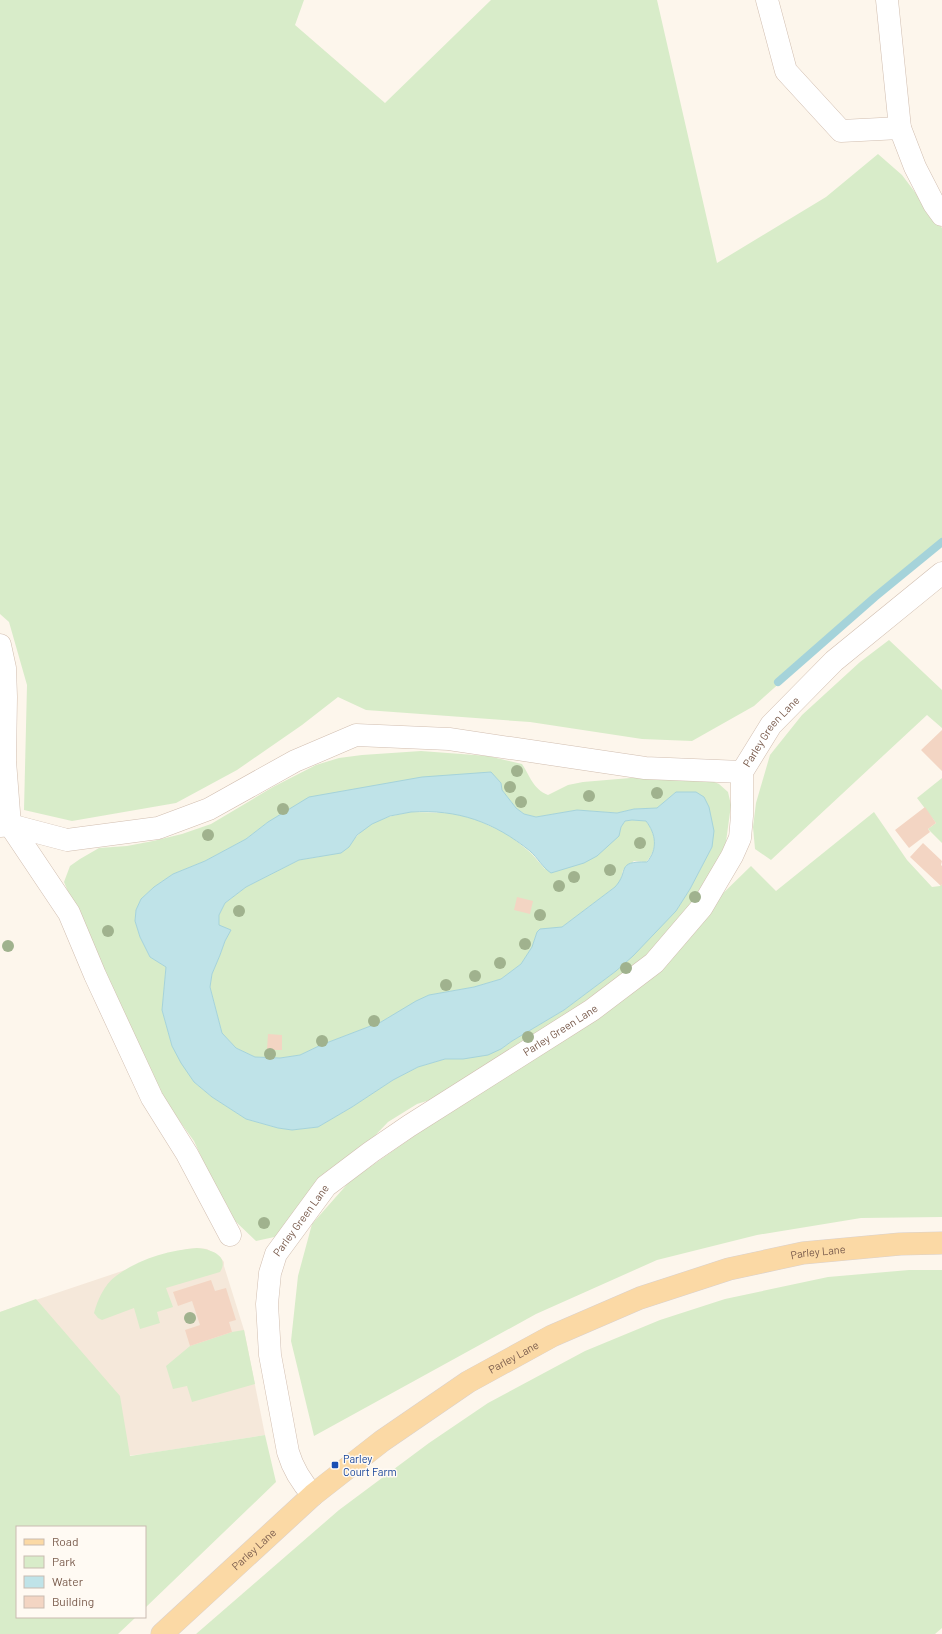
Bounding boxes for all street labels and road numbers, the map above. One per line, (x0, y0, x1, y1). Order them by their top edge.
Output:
street label: Parley Green Lane (740, 693, 802, 769)
street label: Parley Green Lane (520, 1001, 600, 1058)
street label: Parley Green Lane (270, 1181, 331, 1258)
street label: Parley Lane (789, 1242, 846, 1262)
street label: Parley Lane (486, 1338, 541, 1376)
street label: Parley Lane (229, 1525, 278, 1572)

